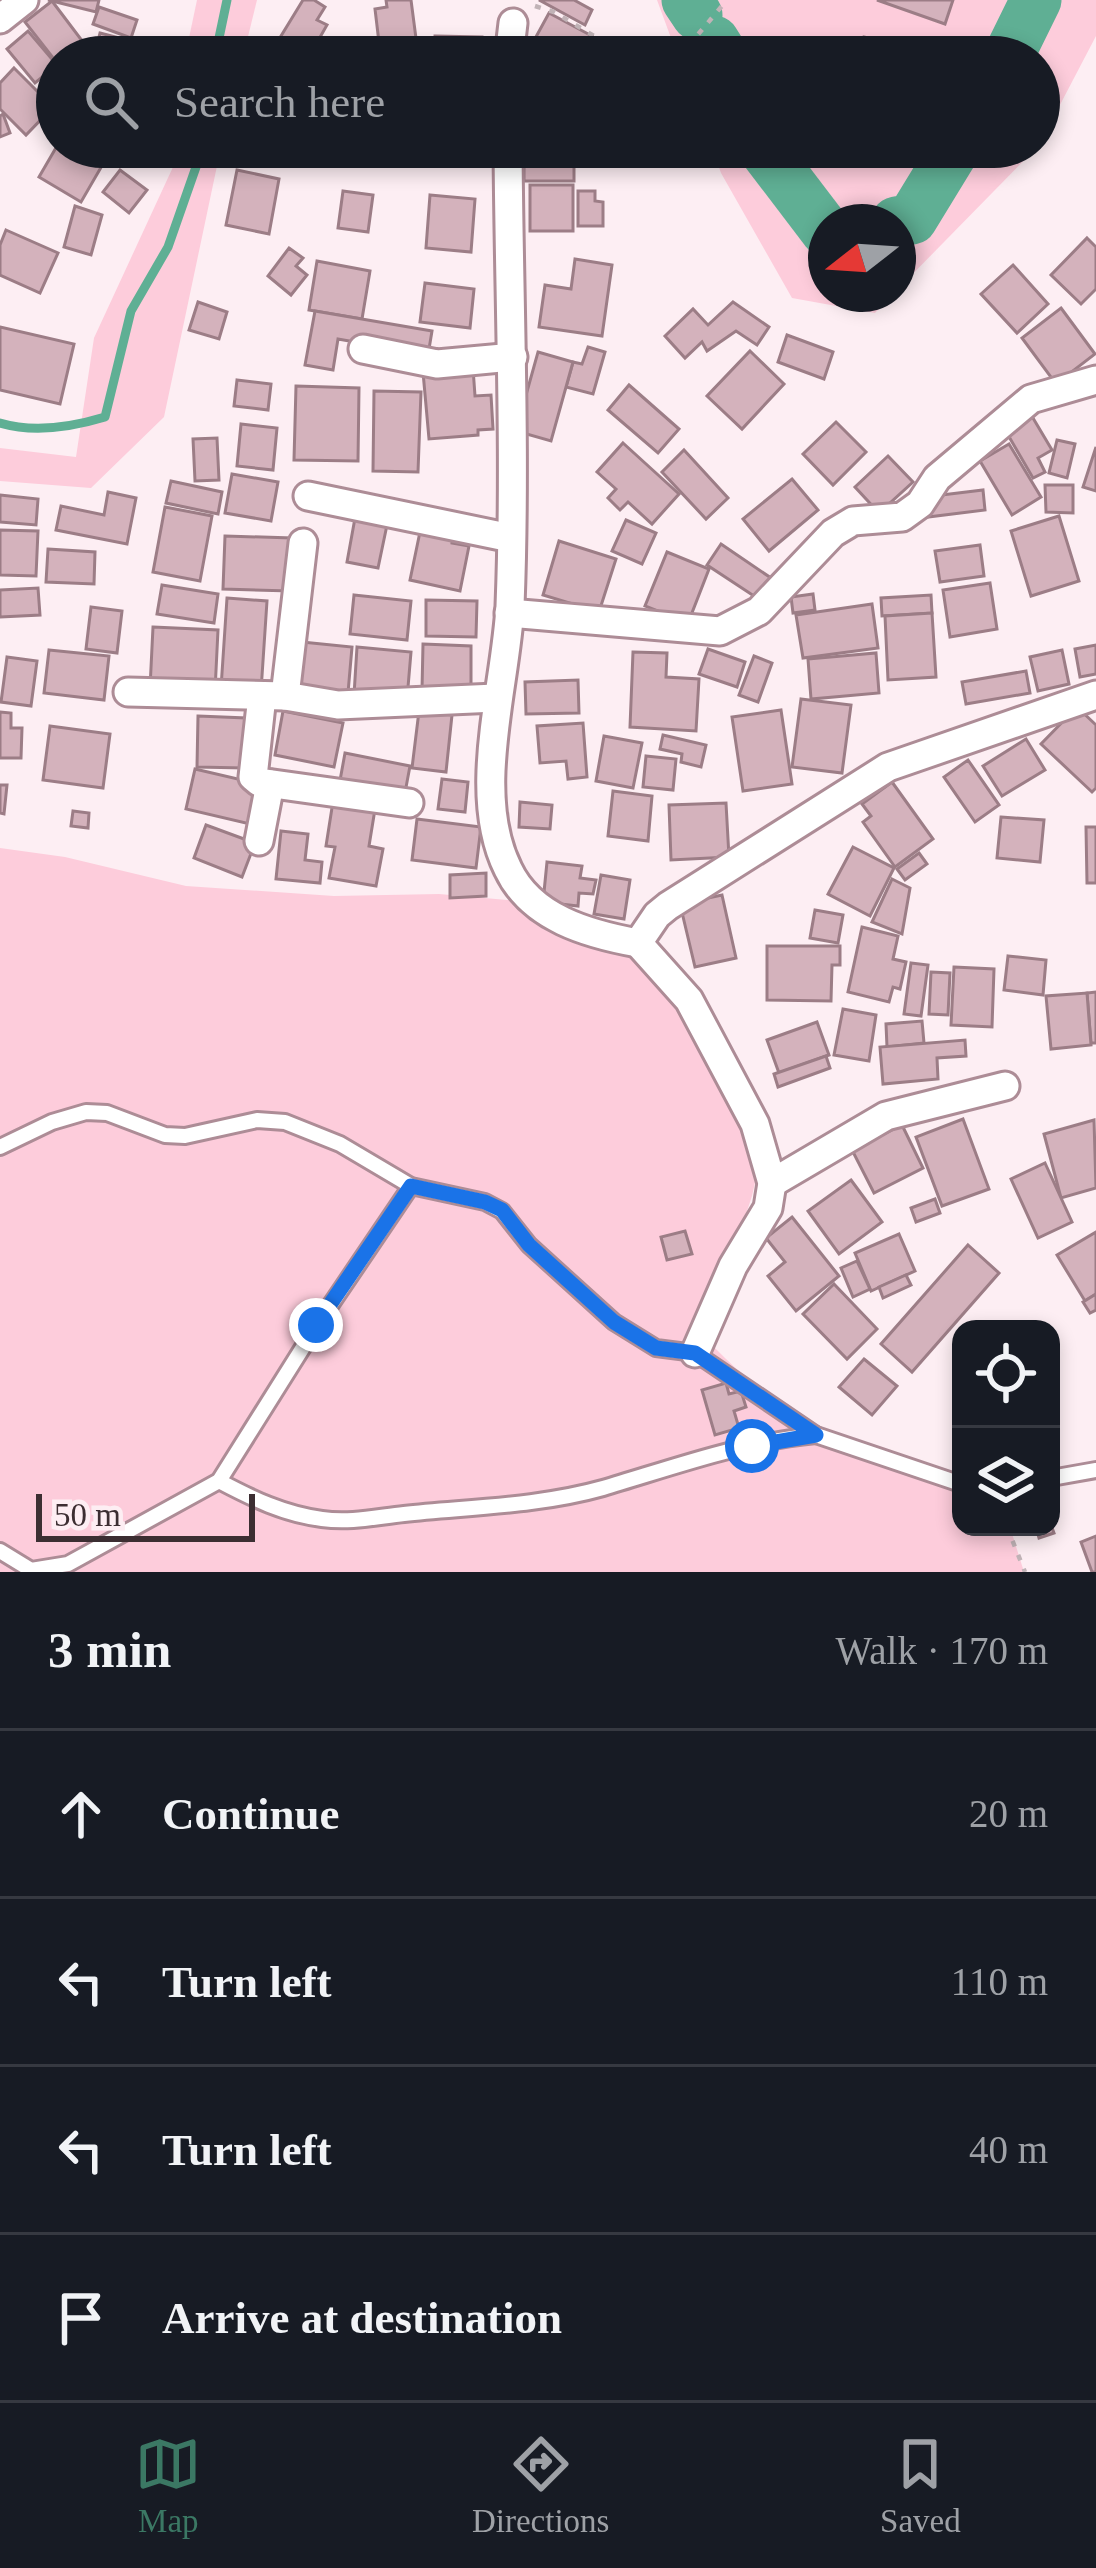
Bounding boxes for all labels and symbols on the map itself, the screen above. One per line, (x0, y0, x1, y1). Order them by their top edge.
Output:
north arrow (808, 204, 916, 312)
route end (289, 1298, 343, 1352)
route start (725, 1419, 779, 1473)
scale bar (36, 1488, 255, 1541)

